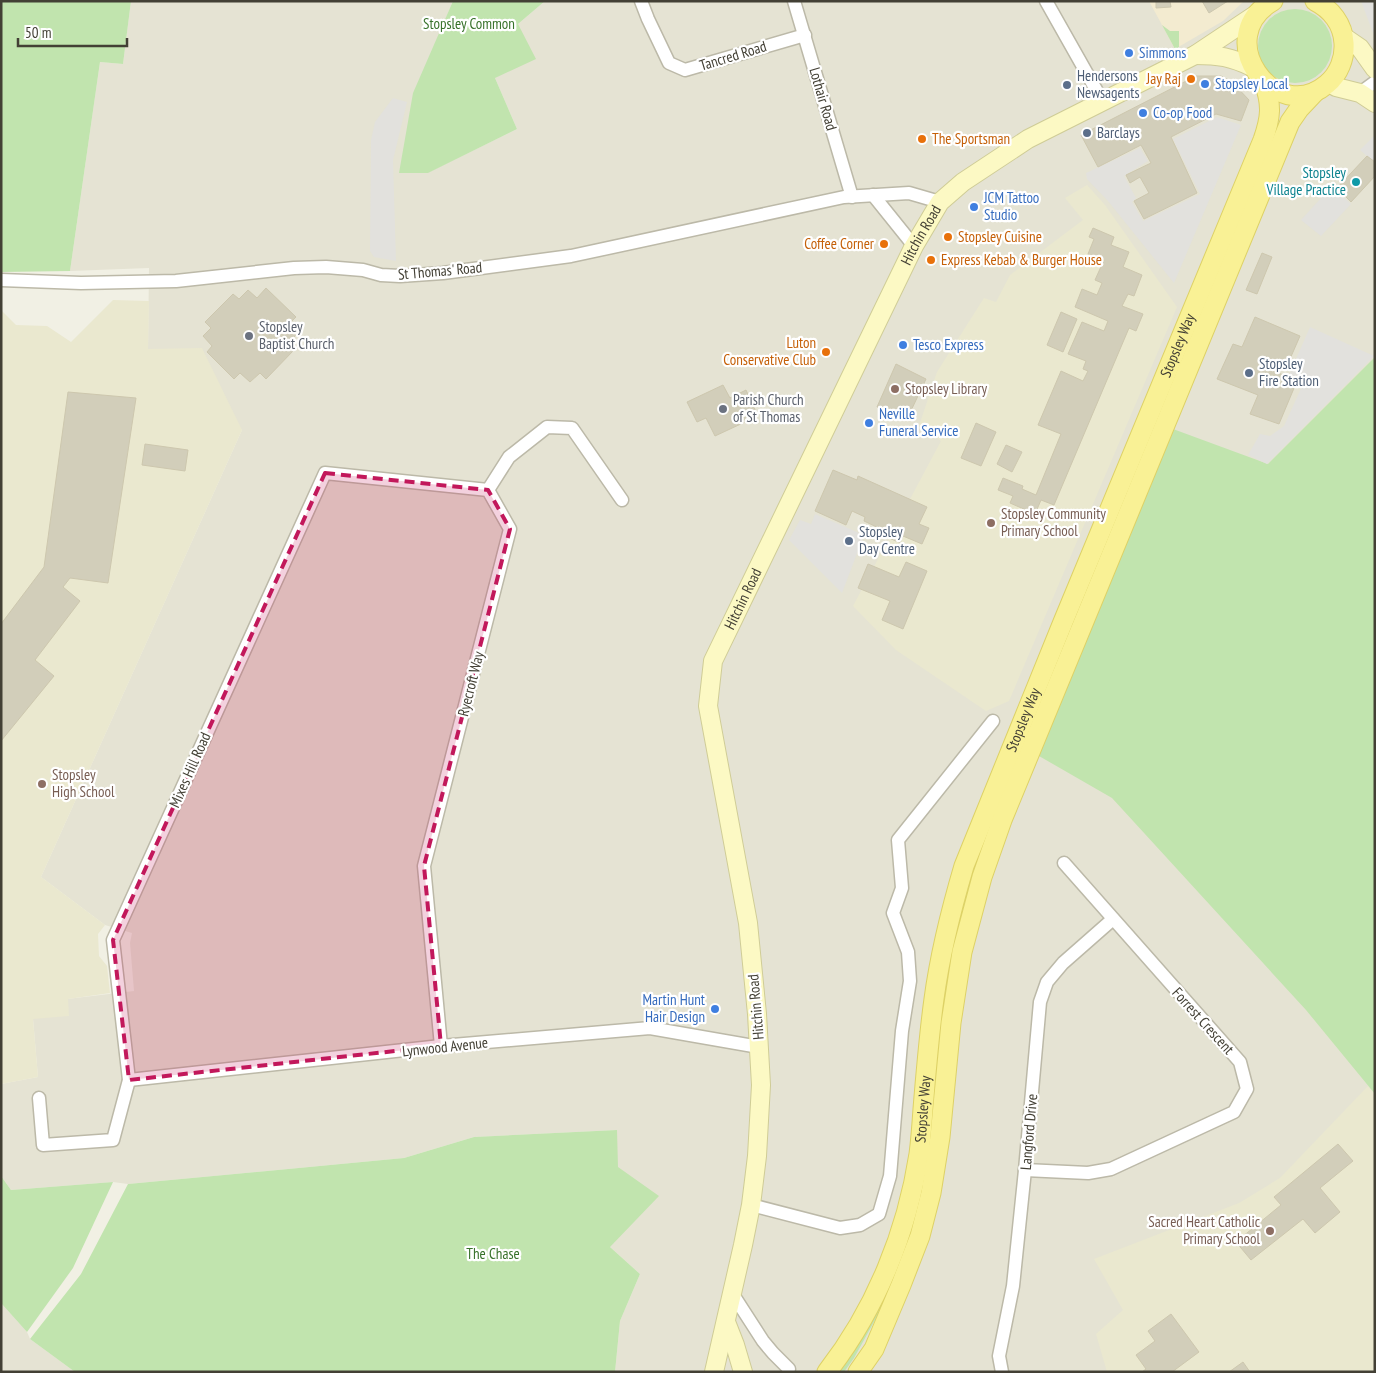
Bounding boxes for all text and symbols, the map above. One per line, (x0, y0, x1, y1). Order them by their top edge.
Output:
park label: Stopsley Common (423, 14, 515, 33)
scale bar (18, 15, 126, 47)
text: 50 m (25, 23, 51, 42)
street label: Tancred Road (697, 36, 769, 75)
place label: Simmons (1139, 43, 1186, 62)
marker: Simmons (1123, 47, 1135, 59)
street label: Lothair Road (805, 65, 842, 133)
place label: Hendersons Newsagents (1077, 66, 1140, 102)
place label: Jay Raj (1146, 69, 1181, 88)
marker: Jay Raj (1185, 73, 1197, 85)
place label: Stopsley Local (1215, 74, 1289, 93)
marker: Stopsley Local (1199, 78, 1211, 90)
marker: Hendersons Newsagents (1061, 79, 1073, 91)
place label: Co-op Food (1153, 103, 1212, 122)
marker: Co-op Food (1137, 107, 1149, 119)
place label: Barclays (1097, 123, 1140, 142)
marker: Barclays (1081, 127, 1093, 139)
place label: The Sportsman (932, 129, 1010, 148)
marker: The Sportsman (916, 133, 928, 145)
place label: Stopsley Village Practice (1265, 163, 1346, 199)
marker: Stopsley Village Practice (1350, 176, 1362, 188)
place label: JCM Tattoo Studio (983, 188, 1039, 224)
street label: Hitchin Road (896, 201, 945, 268)
marker: JCM Tattoo Studio (968, 201, 980, 213)
place label: Stopsley Cuisine (958, 227, 1042, 246)
marker: Stopsley Cuisine (942, 231, 954, 243)
place label: Coffee Corner (804, 234, 875, 253)
marker: Coffee Corner (878, 238, 890, 250)
place label: Express Kebab & Burger House (941, 250, 1102, 269)
marker: Express Kebab & Burger House (925, 254, 937, 266)
street label: St Thomas' Road (397, 257, 483, 284)
street label: Stopsley Way (1156, 310, 1199, 380)
place label: Stopsley Baptist Church (259, 317, 334, 353)
marker: Stopsley Baptist Church (243, 330, 255, 342)
place label: Luton Conservative Club (723, 333, 816, 369)
place label: Tesco Express (913, 335, 984, 354)
marker: Tesco Express (897, 339, 909, 351)
marker: Luton Conservative Club (820, 346, 832, 358)
place label: Stopsley Fire Station (1259, 354, 1319, 390)
marker: Stopsley Fire Station (1243, 367, 1255, 379)
place label: Stopsley Library (905, 379, 988, 398)
marker: Stopsley Library (889, 383, 901, 395)
place label: Parish Church of St Thomas (733, 390, 804, 426)
marker: Parish Church of St Thomas (717, 403, 729, 415)
place label: Neville Funeral Service (879, 404, 958, 440)
marker: Neville Funeral Service (863, 417, 875, 429)
place label: Stopsley Community Primary School (1001, 504, 1106, 540)
marker: Stopsley Community Primary School (985, 517, 997, 529)
place label: Stopsley Day Centre (859, 522, 915, 558)
marker: Stopsley Day Centre (843, 535, 855, 547)
street label: Hitchin Road (720, 565, 766, 633)
street label: Ryecroft Way (453, 649, 488, 718)
street label: Stopsley Way (1001, 685, 1044, 754)
street label: Mixes Hill Road (165, 729, 215, 810)
place label: Stopsley High School (52, 765, 115, 801)
marker: Stopsley High School (36, 778, 48, 790)
street label: Hitchin Road (743, 973, 768, 1041)
street label: Forrest Crescent (1168, 983, 1238, 1058)
place label: Martin Hunt Hair Design (643, 990, 705, 1026)
marker: Martin Hunt Hair Design (709, 1003, 721, 1015)
street label: Lynwood Avenue (401, 1033, 489, 1060)
street label: Stopsley Way (910, 1074, 935, 1144)
street label: Langford Drive (1016, 1093, 1041, 1171)
place label: Sacred Heart Catholic Primary School (1148, 1212, 1261, 1248)
marker: Sacred Heart Catholic Primary School (1264, 1225, 1276, 1237)
park label: The Chase (466, 1244, 520, 1263)

